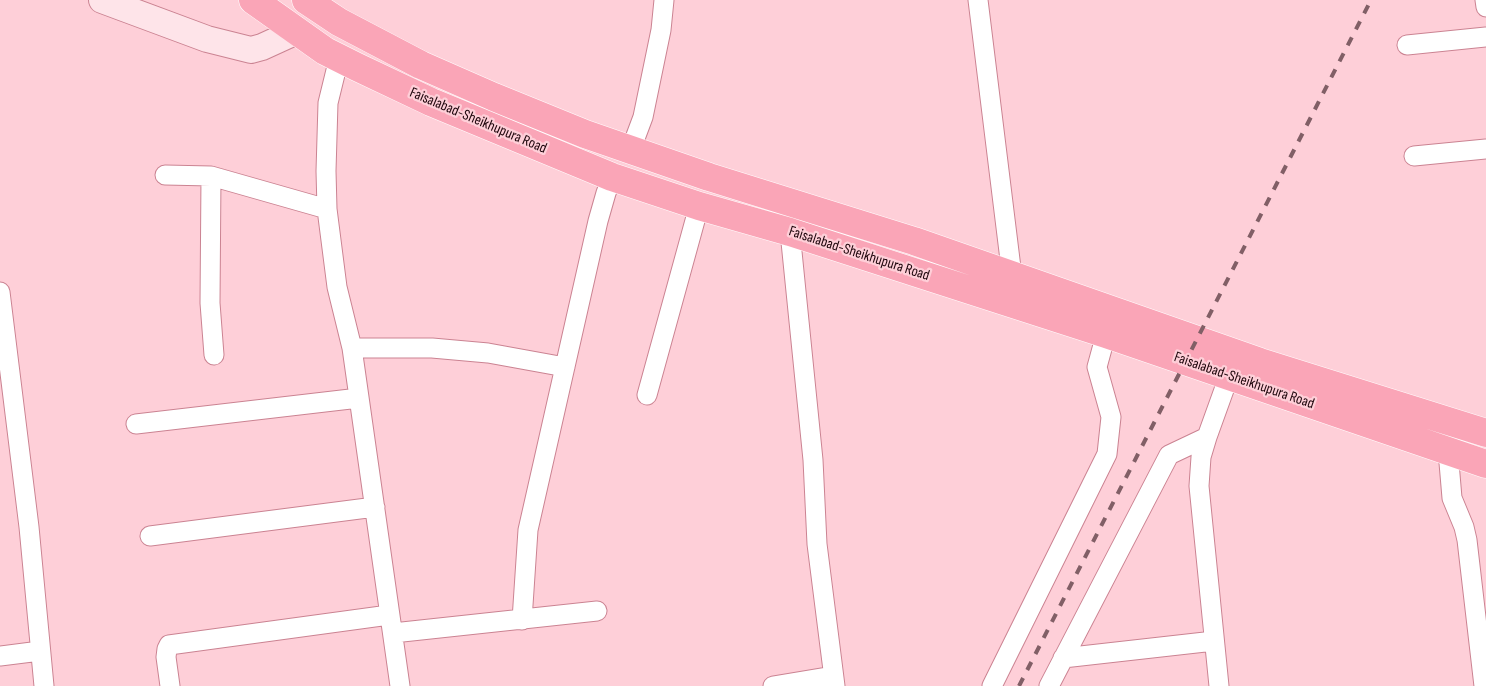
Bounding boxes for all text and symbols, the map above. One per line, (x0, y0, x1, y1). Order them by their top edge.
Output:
street label: Faisalabad-Sheikhupura Road (407, 84, 549, 158)
street label: Faisalabad-Sheikhupura Road (786, 223, 932, 285)
street label: Faisalabad-Sheikhupura Road (1172, 349, 1316, 413)

